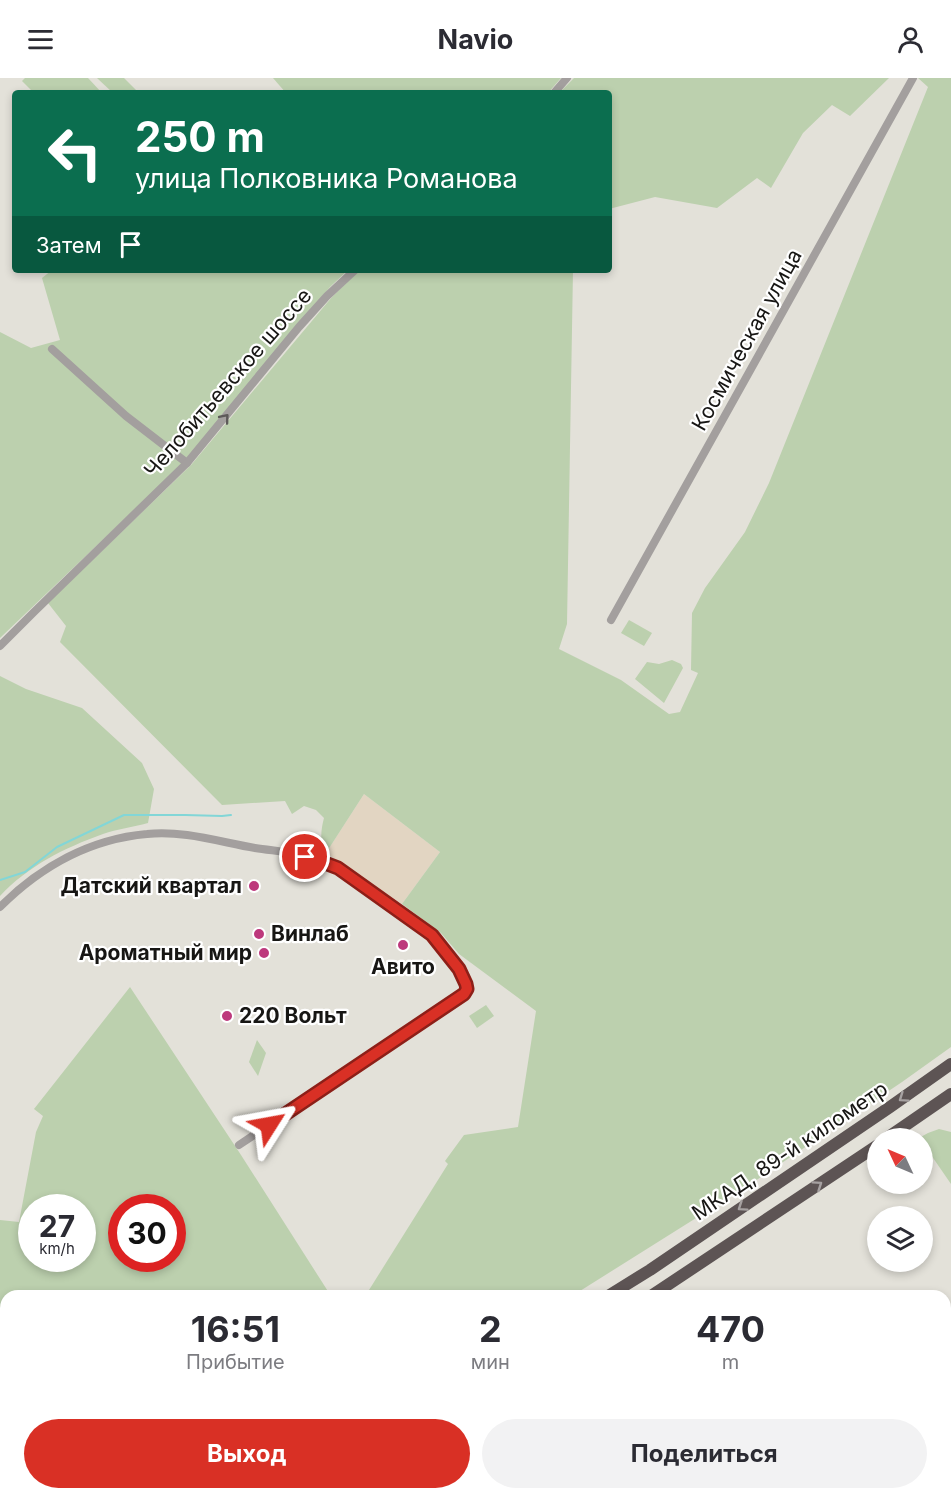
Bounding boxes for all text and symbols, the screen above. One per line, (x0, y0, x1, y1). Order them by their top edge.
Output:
icon: menu (24, 23, 57, 56)
text: Navio (438, 23, 513, 56)
icon: person (894, 23, 927, 56)
text: 250 m (135, 111, 265, 162)
icon: left (36, 114, 114, 192)
text: улица Полковника Романова (135, 162, 518, 195)
icon: arrive (114, 228, 147, 261)
text: Затем (36, 232, 102, 258)
street label: Космическая улица (686, 245, 807, 435)
street label: Челобитьевское шоссе (139, 283, 316, 482)
one-way arrow (217, 414, 228, 425)
pin (279, 831, 330, 882)
icon: arrive (288, 840, 321, 873)
place label: Датский квартал (61, 873, 242, 898)
marker: Датский квартал (247, 879, 261, 893)
place label: Винлаб (271, 921, 349, 946)
marker: Винлаб (252, 927, 266, 941)
marker: Авито (396, 938, 410, 952)
place label: Ароматный мир (79, 940, 252, 965)
marker: Ароматный мир (257, 946, 271, 960)
place label: Авито (371, 954, 435, 979)
place label: 220 Вольт (239, 1003, 347, 1028)
marker: 220 Вольт (220, 1009, 234, 1023)
street label: МКАД, 89-й километр (687, 1076, 892, 1225)
one-way arrow (899, 1091, 910, 1102)
position arrow (237, 1093, 301, 1157)
north arrow (867, 1128, 933, 1194)
map controls (867, 1128, 933, 1272)
one-way arrow (811, 1181, 822, 1192)
speed limit sign: 30 (108, 1194, 186, 1272)
one-way arrow (738, 1200, 748, 1212)
button: layers (867, 1206, 933, 1272)
text: 27 (39, 1208, 75, 1244)
text: km/h (39, 1239, 75, 1258)
text: 16:51 (191, 1307, 280, 1351)
text: 2 (479, 1307, 502, 1351)
text: 470 (696, 1307, 765, 1351)
text: Прибытие (186, 1350, 285, 1374)
text: мин (471, 1350, 510, 1374)
text: m (722, 1350, 739, 1374)
button: Выход (24, 1419, 470, 1488)
button: Поделиться (482, 1419, 927, 1488)

